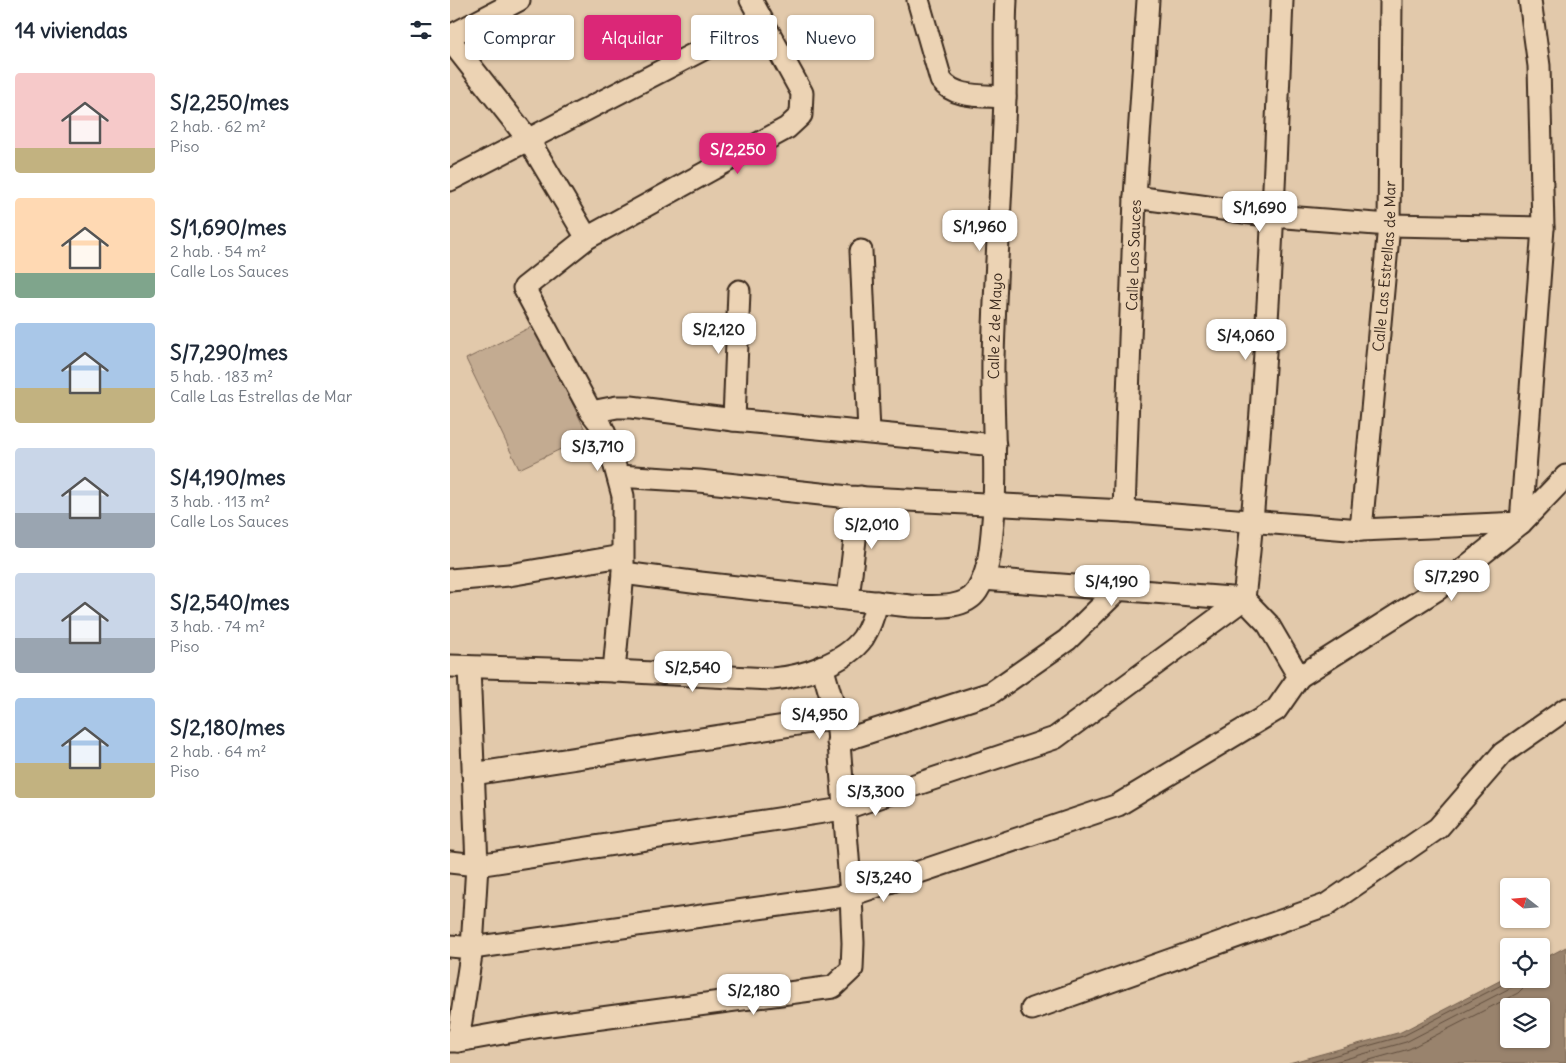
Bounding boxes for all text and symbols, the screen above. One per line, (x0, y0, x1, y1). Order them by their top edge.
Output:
chip: Comprar (465, 15, 574, 60)
chip: Alquilar (584, 15, 681, 60)
chip: Filtros (691, 15, 777, 60)
chip: Nuevo (787, 15, 874, 60)
icon: filters (407, 16, 435, 44)
text: 14 viviendas (15, 17, 128, 44)
text: S/2,250/mes (170, 89, 289, 116)
icon: home (55, 93, 115, 153)
text: 2 hab. · 62 m² (170, 116, 266, 136)
pin: S/2,250 (692, 132, 784, 175)
text: Piso (170, 136, 199, 156)
text: S/2,250 (710, 139, 766, 159)
street label: Calle Las Estrellas de Mar (1368, 181, 1399, 352)
pin: S/1,690 (1214, 190, 1306, 233)
text: S/1,690 (1233, 197, 1287, 217)
street label: Calle Los Sauces (1122, 199, 1144, 311)
pin: S/1,960 (934, 210, 1026, 252)
text: S/1,690/mes (170, 214, 286, 241)
text: S/1,960 (953, 216, 1007, 236)
icon: home (55, 218, 115, 278)
text: 2 hab. · 54 m² (170, 241, 267, 261)
text: Calle Los Sauces (170, 261, 289, 281)
street label: Calle 2 de Mayo (983, 272, 1006, 379)
pin: S/2,120 (673, 312, 765, 355)
pin: S/4,060 (1200, 318, 1292, 361)
text: S/2,120 (693, 319, 745, 339)
text: S/4,060 (1217, 325, 1275, 345)
text: S/7,290/mes (170, 339, 288, 366)
icon: home (55, 343, 115, 403)
text: 5 hab. · 183 m² (170, 366, 273, 386)
text: Calle Las Estrellas de Mar (170, 386, 352, 406)
pin: S/3,710 (552, 430, 644, 472)
text: S/3,710 (572, 436, 624, 456)
text: S/4,190/mes (170, 464, 286, 491)
icon: home (55, 468, 115, 528)
text: 3 hab. · 113 m² (170, 491, 270, 511)
pin: S/2,010 (826, 508, 918, 550)
text: Calle Los Sauces (170, 511, 289, 531)
text: S/2,010 (845, 514, 899, 534)
pin: S/7,290 (1406, 560, 1498, 602)
pin: S/4,190 (1066, 564, 1158, 607)
text: S/7,290 (1425, 566, 1479, 586)
text: S/4,190 (1086, 571, 1138, 591)
text: S/2,540/mes (170, 589, 290, 616)
icon: home (55, 593, 115, 653)
text: 3 hab. · 74 m² (170, 616, 265, 636)
text: Piso (170, 636, 199, 656)
pin: S/2,540 (647, 650, 739, 693)
text: S/2,540 (665, 657, 721, 677)
pin: S/4,950 (774, 698, 866, 740)
text: S/4,950 (792, 704, 848, 724)
text: S/2,180/mes (170, 714, 285, 741)
icon: home (55, 718, 115, 778)
text: 2 hab. · 64 m² (170, 741, 267, 761)
text: Piso (170, 761, 199, 781)
pin: S/3,300 (830, 774, 922, 817)
text: S/3,300 (847, 781, 905, 801)
pin: S/3,240 (838, 860, 930, 903)
text: S/3,240 (856, 867, 912, 887)
north arrow (1500, 878, 1550, 928)
map controls (1500, 878, 1550, 1048)
button: locate (1500, 938, 1550, 988)
pin: S/2,180 (708, 974, 800, 1016)
text: S/2,180 (728, 980, 780, 1000)
button: layers (1500, 998, 1550, 1048)

